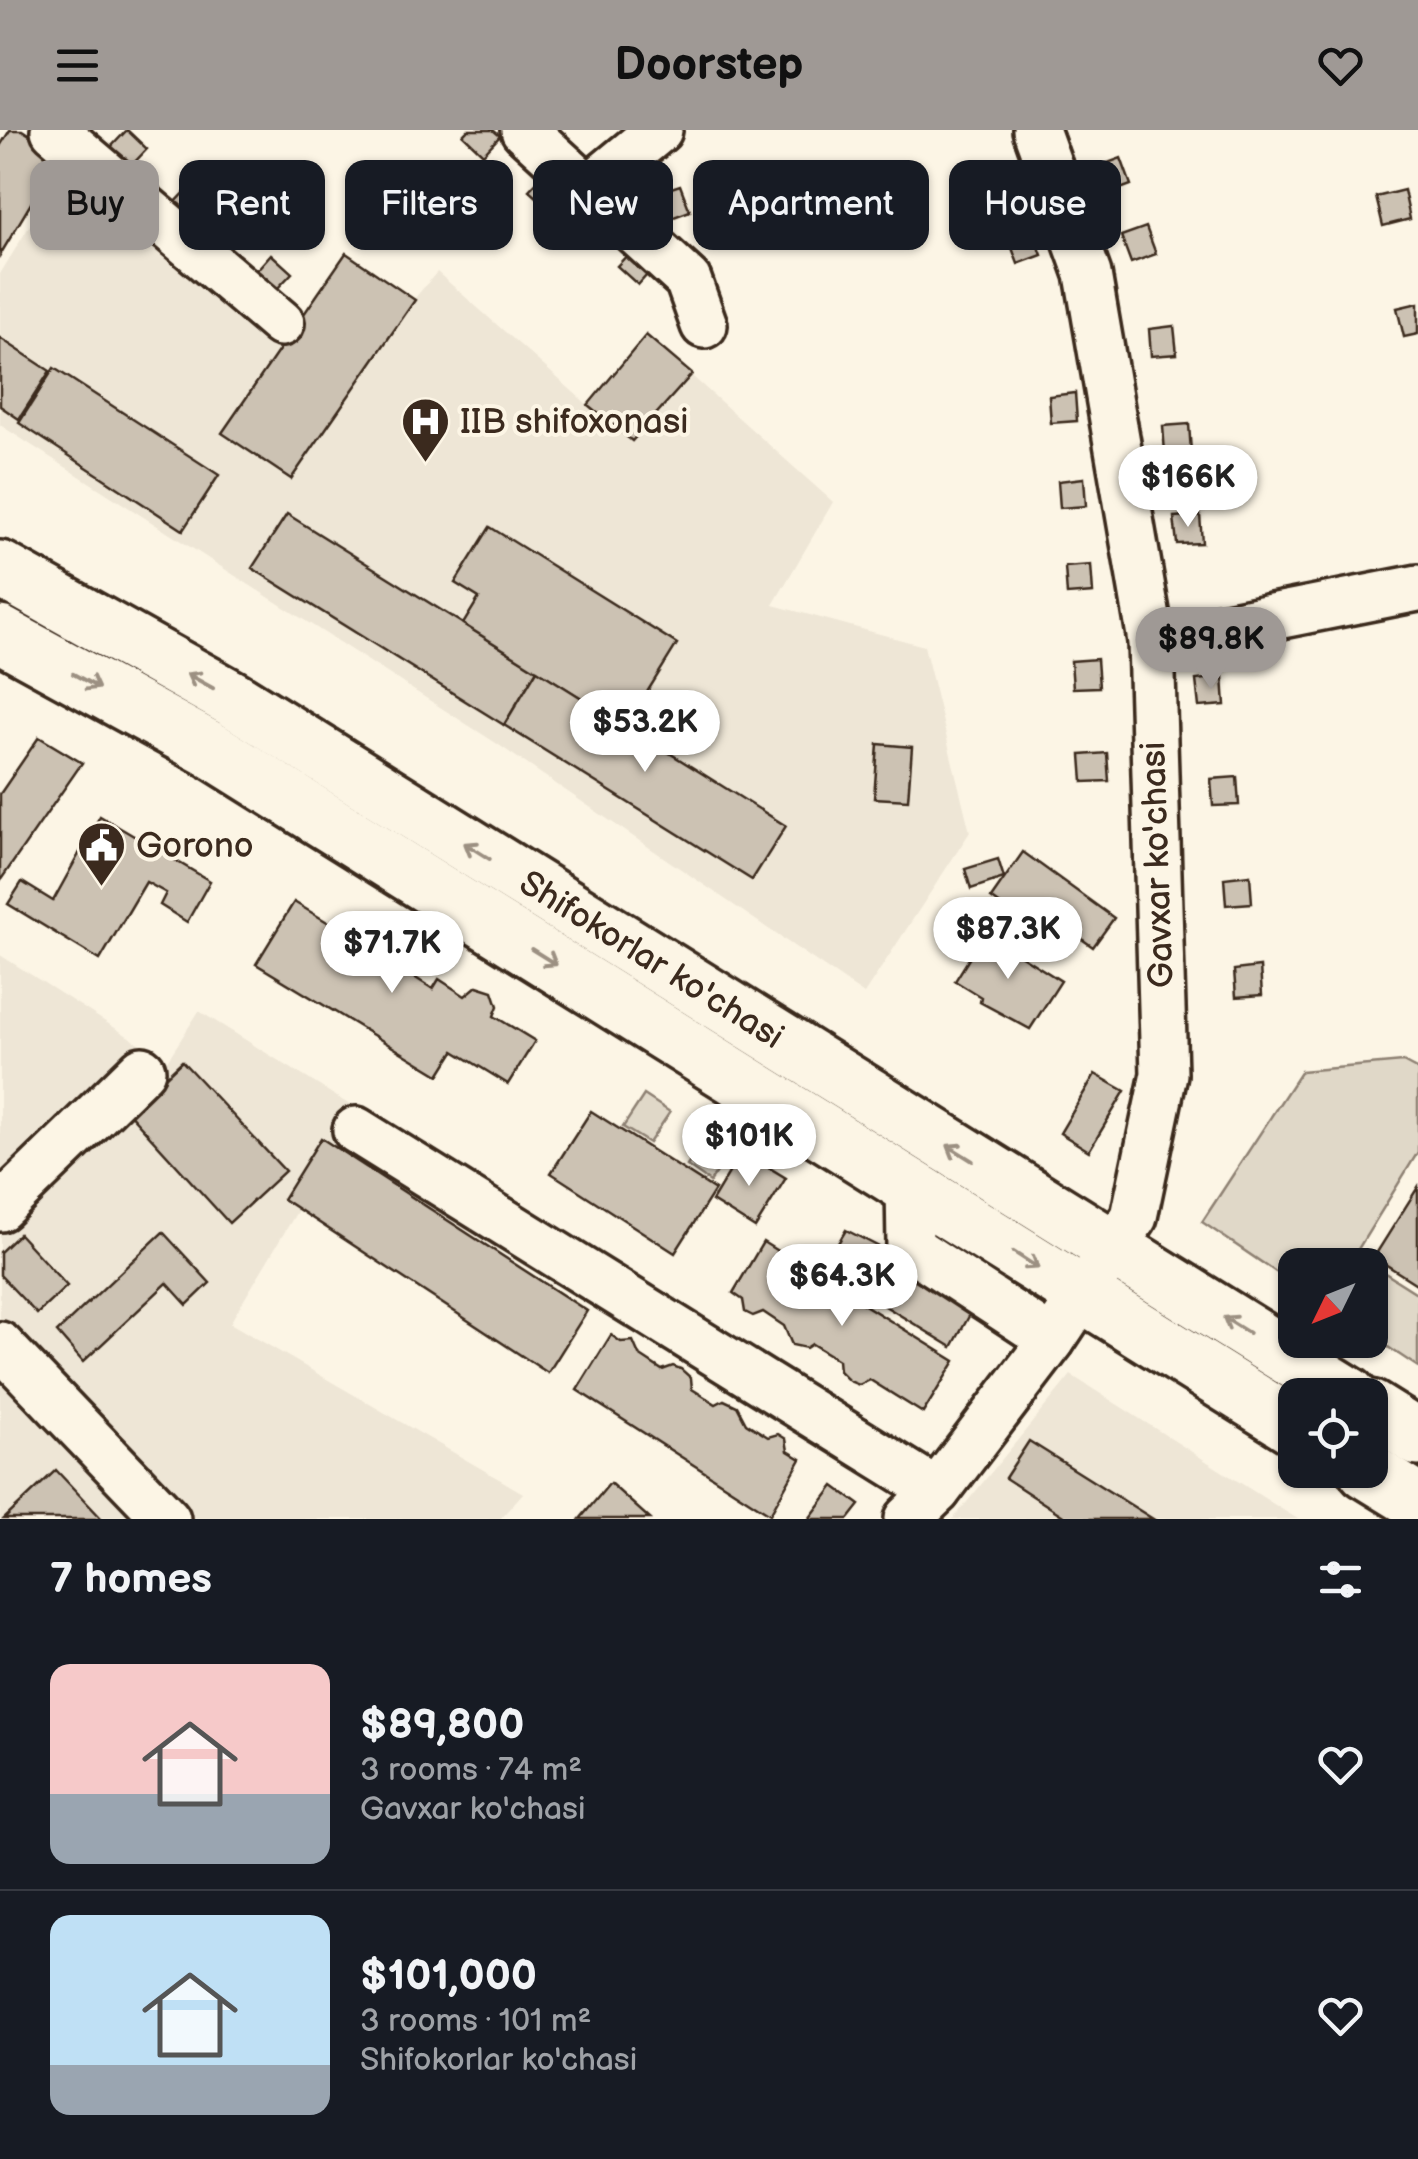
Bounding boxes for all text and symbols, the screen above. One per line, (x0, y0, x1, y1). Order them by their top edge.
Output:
icon: menu (50, 38, 105, 93)
text: Doorstep (615, 38, 803, 93)
icon: heart (1313, 38, 1368, 93)
chip: Buy (30, 160, 159, 250)
chip: Rent (179, 160, 325, 250)
chip: Filters (345, 160, 513, 250)
chip: New (533, 160, 673, 250)
chip: Apartment (693, 160, 929, 250)
chip: House (949, 160, 1121, 250)
hospital icon: IIB shifoxonasi (399, 396, 451, 464)
place label: IIB shifoxonasi (460, 401, 688, 444)
pin: $166K (1118, 445, 1258, 530)
text: $166K (1140, 458, 1236, 497)
pin: $89.8K (1130, 607, 1292, 692)
text: $89.8K (1157, 620, 1265, 659)
one-way arrow (186, 670, 216, 690)
one-way arrow (70, 671, 100, 691)
pin: $53.2K (564, 690, 726, 775)
text: $53.2K (592, 703, 698, 742)
street label: Gavxar ko'chasi (1132, 741, 1184, 989)
public building icon: Gorono (75, 820, 127, 888)
place label: Gorono (136, 825, 254, 868)
one-way arrow (463, 841, 492, 862)
street label: Shifokorlar ko'chasi (511, 861, 792, 1058)
pin: $87.3K (927, 897, 1089, 982)
text: $87.3K (955, 910, 1061, 949)
pin: $71.7K (311, 911, 473, 996)
text: $71.7K (343, 924, 441, 963)
one-way arrow (529, 946, 558, 967)
pin: $101K (679, 1104, 819, 1189)
text: $101K (704, 1117, 794, 1156)
one-way arrow (946, 1143, 975, 1164)
pin: $64.3K (761, 1244, 923, 1329)
north arrow (1278, 1248, 1388, 1358)
map controls (1278, 1248, 1388, 1488)
one-way arrow (1012, 1250, 1040, 1271)
text: $64.3K (789, 1257, 895, 1296)
one-way arrow (1222, 1315, 1251, 1335)
button: locate (1278, 1378, 1388, 1488)
icon: filters (1313, 1552, 1368, 1607)
text: 7 homes (50, 1554, 212, 1605)
text: $89,800 (360, 1700, 524, 1751)
icon: home (130, 1704, 250, 1824)
icon: heart (1313, 1737, 1368, 1792)
text: 3 rooms · 74 m² (360, 1751, 582, 1790)
text: Gavxar ko'chasi (360, 1790, 585, 1829)
text: $101,000 (360, 1951, 537, 2002)
icon: home (130, 1955, 250, 2075)
icon: heart (1313, 1988, 1368, 2043)
text: 3 rooms · 101 m² (360, 2002, 591, 2041)
text: Shifokorlar ko'chasi (360, 2041, 637, 2080)

